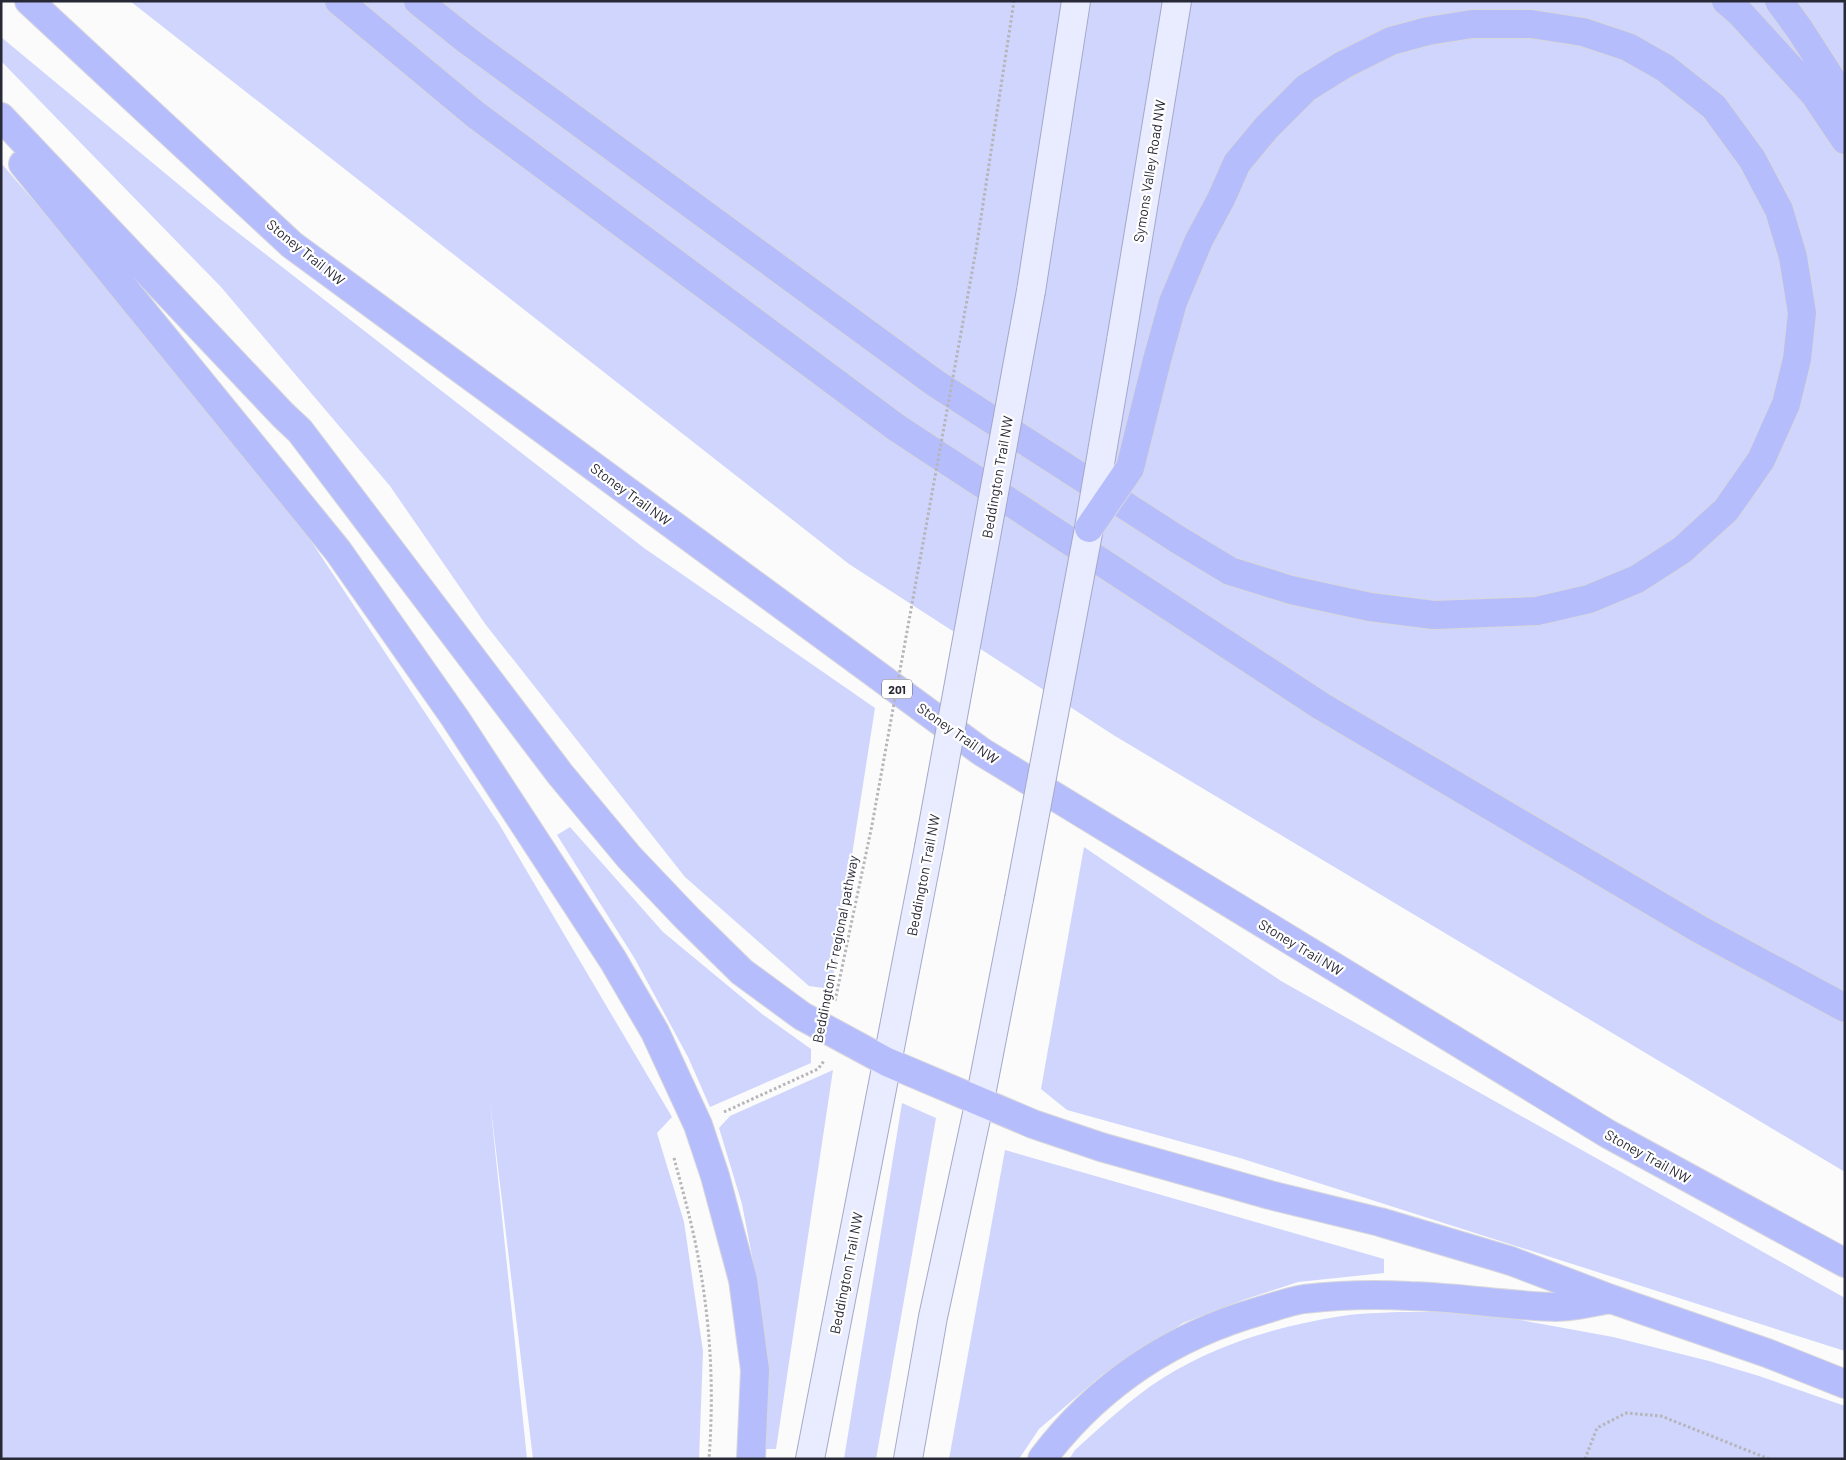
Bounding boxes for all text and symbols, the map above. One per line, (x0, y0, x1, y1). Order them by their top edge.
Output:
street label: Symons Valley Road NW (1129, 99, 1169, 243)
street label: Stoney Trail NW (264, 215, 348, 289)
street label: Beddington Trail NW (978, 415, 1016, 539)
street label: Stoney Trail NW (587, 459, 675, 529)
road number: 201 (882, 680, 912, 699)
street label: Stoney Trail NW (914, 699, 1002, 767)
street label: Beddington Trail NW (903, 813, 943, 937)
street label: Beddington Tr regional pathway (808, 853, 862, 1044)
street label: Stoney Trail NW (1256, 915, 1346, 979)
street label: Stoney Trail NW (1602, 1125, 1694, 1187)
street label: Beddington Trail NW (826, 1211, 866, 1335)

